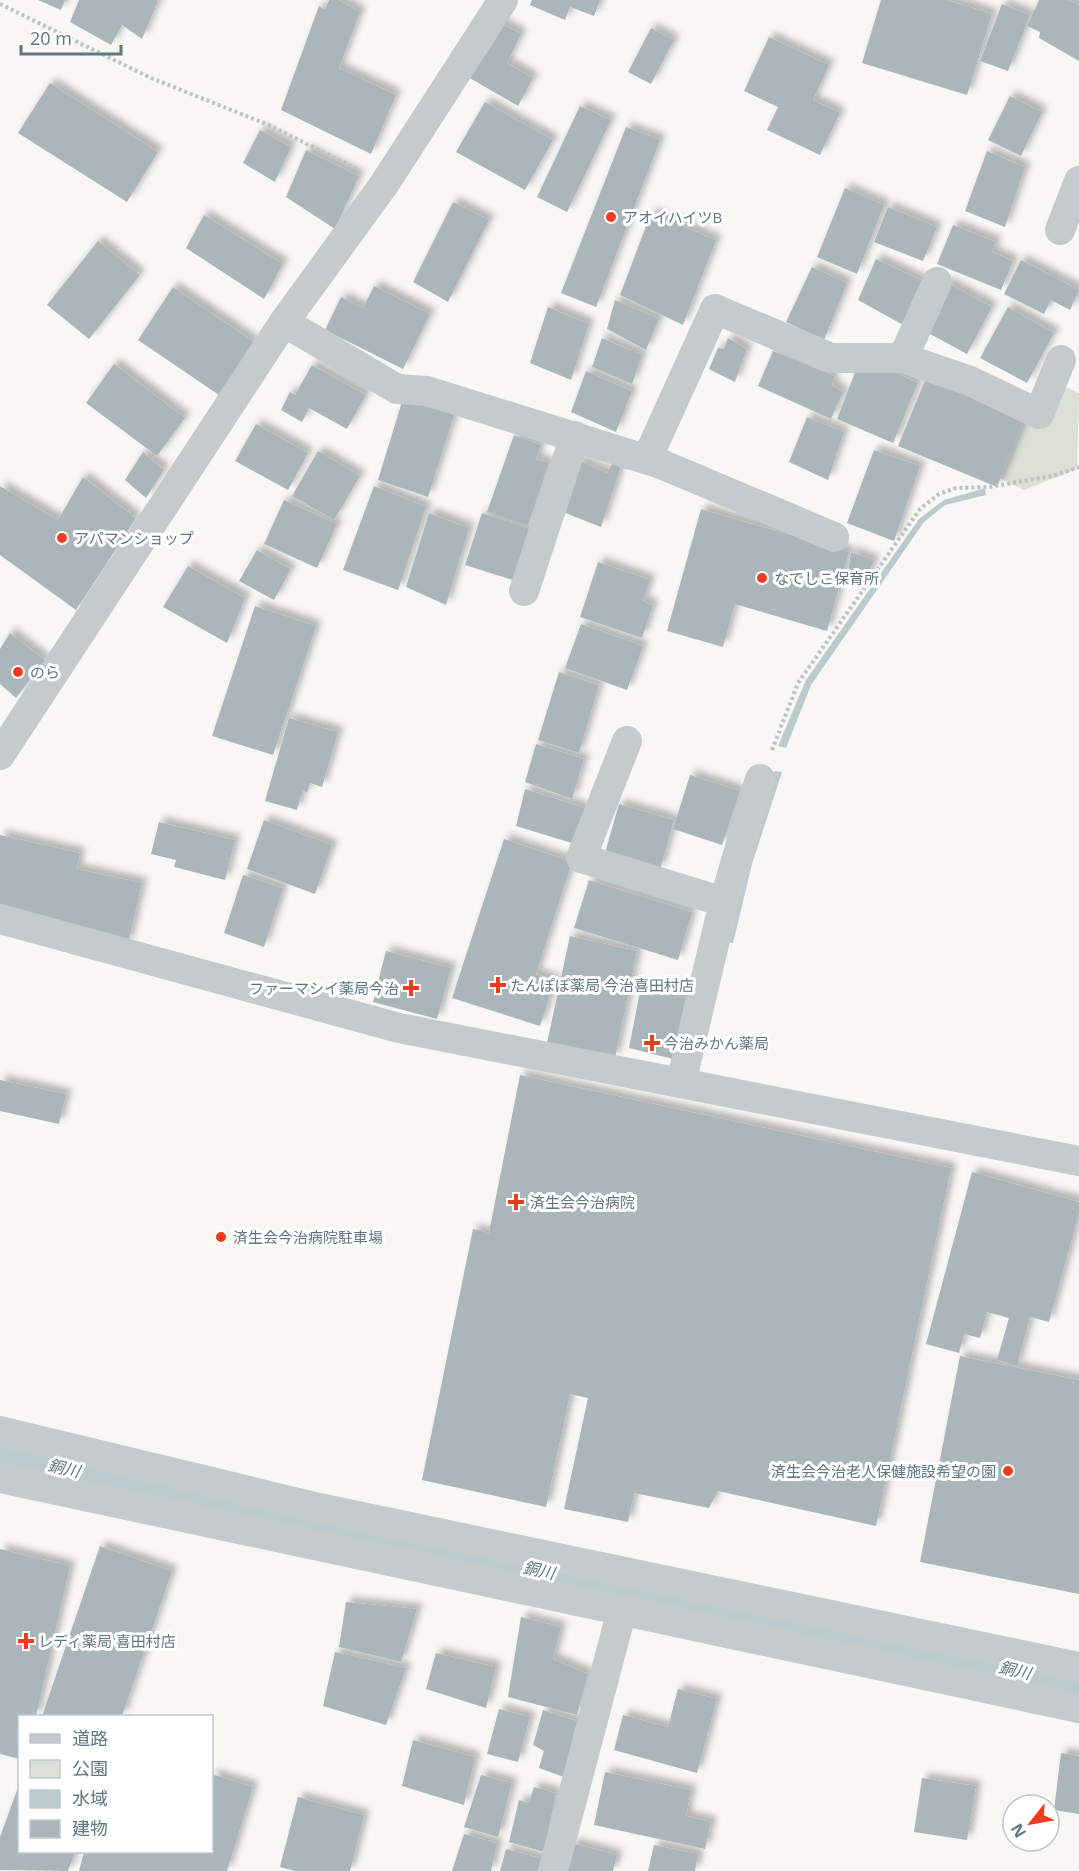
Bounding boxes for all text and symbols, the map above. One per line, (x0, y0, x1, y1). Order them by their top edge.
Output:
scale bar (21, 18, 122, 56)
text: 20 m (30, 26, 72, 50)
place label: アオイハイツB (623, 207, 722, 227)
marker: アオイハイツB (604, 210, 618, 224)
place label: アパマンショップ (74, 528, 194, 548)
marker: アパマンショップ (55, 531, 69, 545)
place label: なでしこ保育所 (774, 568, 879, 588)
marker: なでしこ保育所 (755, 571, 769, 585)
place label: のら (30, 662, 60, 682)
marker: のら (11, 665, 25, 679)
place label: たんぽぽ薬局 今治喜田村店 (510, 975, 694, 995)
place label: ファーマシイ薬局今治 (249, 978, 399, 998)
marker: たんぽぽ薬局 今治喜田村店 (491, 978, 505, 992)
marker: ファーマシイ薬局今治 (404, 981, 418, 995)
place label: 今治みかん薬局 (664, 1033, 769, 1053)
marker: 今治みかん薬局 (645, 1036, 659, 1050)
place label: 済生会今治病院 (530, 1192, 635, 1212)
marker: 済生会今治病院 (507, 1193, 525, 1211)
place label: 済生会今治病院駐車場 (233, 1227, 383, 1247)
marker: 済生会今治病院駐車場 (214, 1230, 228, 1244)
water label: 銅川 (46, 1454, 84, 1483)
place label: 済生会今治老人保健施設希望の園 (771, 1461, 996, 1481)
marker: 済生会今治老人保健施設希望の園 (1001, 1464, 1015, 1478)
water label: 銅川 (521, 1556, 559, 1584)
place label: レディ薬局 喜田村店 (38, 1631, 176, 1651)
marker: レディ薬局 喜田村店 (19, 1634, 33, 1648)
water label: 銅川 (997, 1656, 1035, 1685)
legend (18, 1715, 213, 1853)
text: 道路 (72, 1726, 108, 1750)
text: 公園 (72, 1756, 108, 1780)
text: 水域 (72, 1786, 108, 1810)
north arrow (1001, 1793, 1061, 1853)
text: 建物 (72, 1816, 108, 1840)
text: N (1005, 1819, 1031, 1842)

